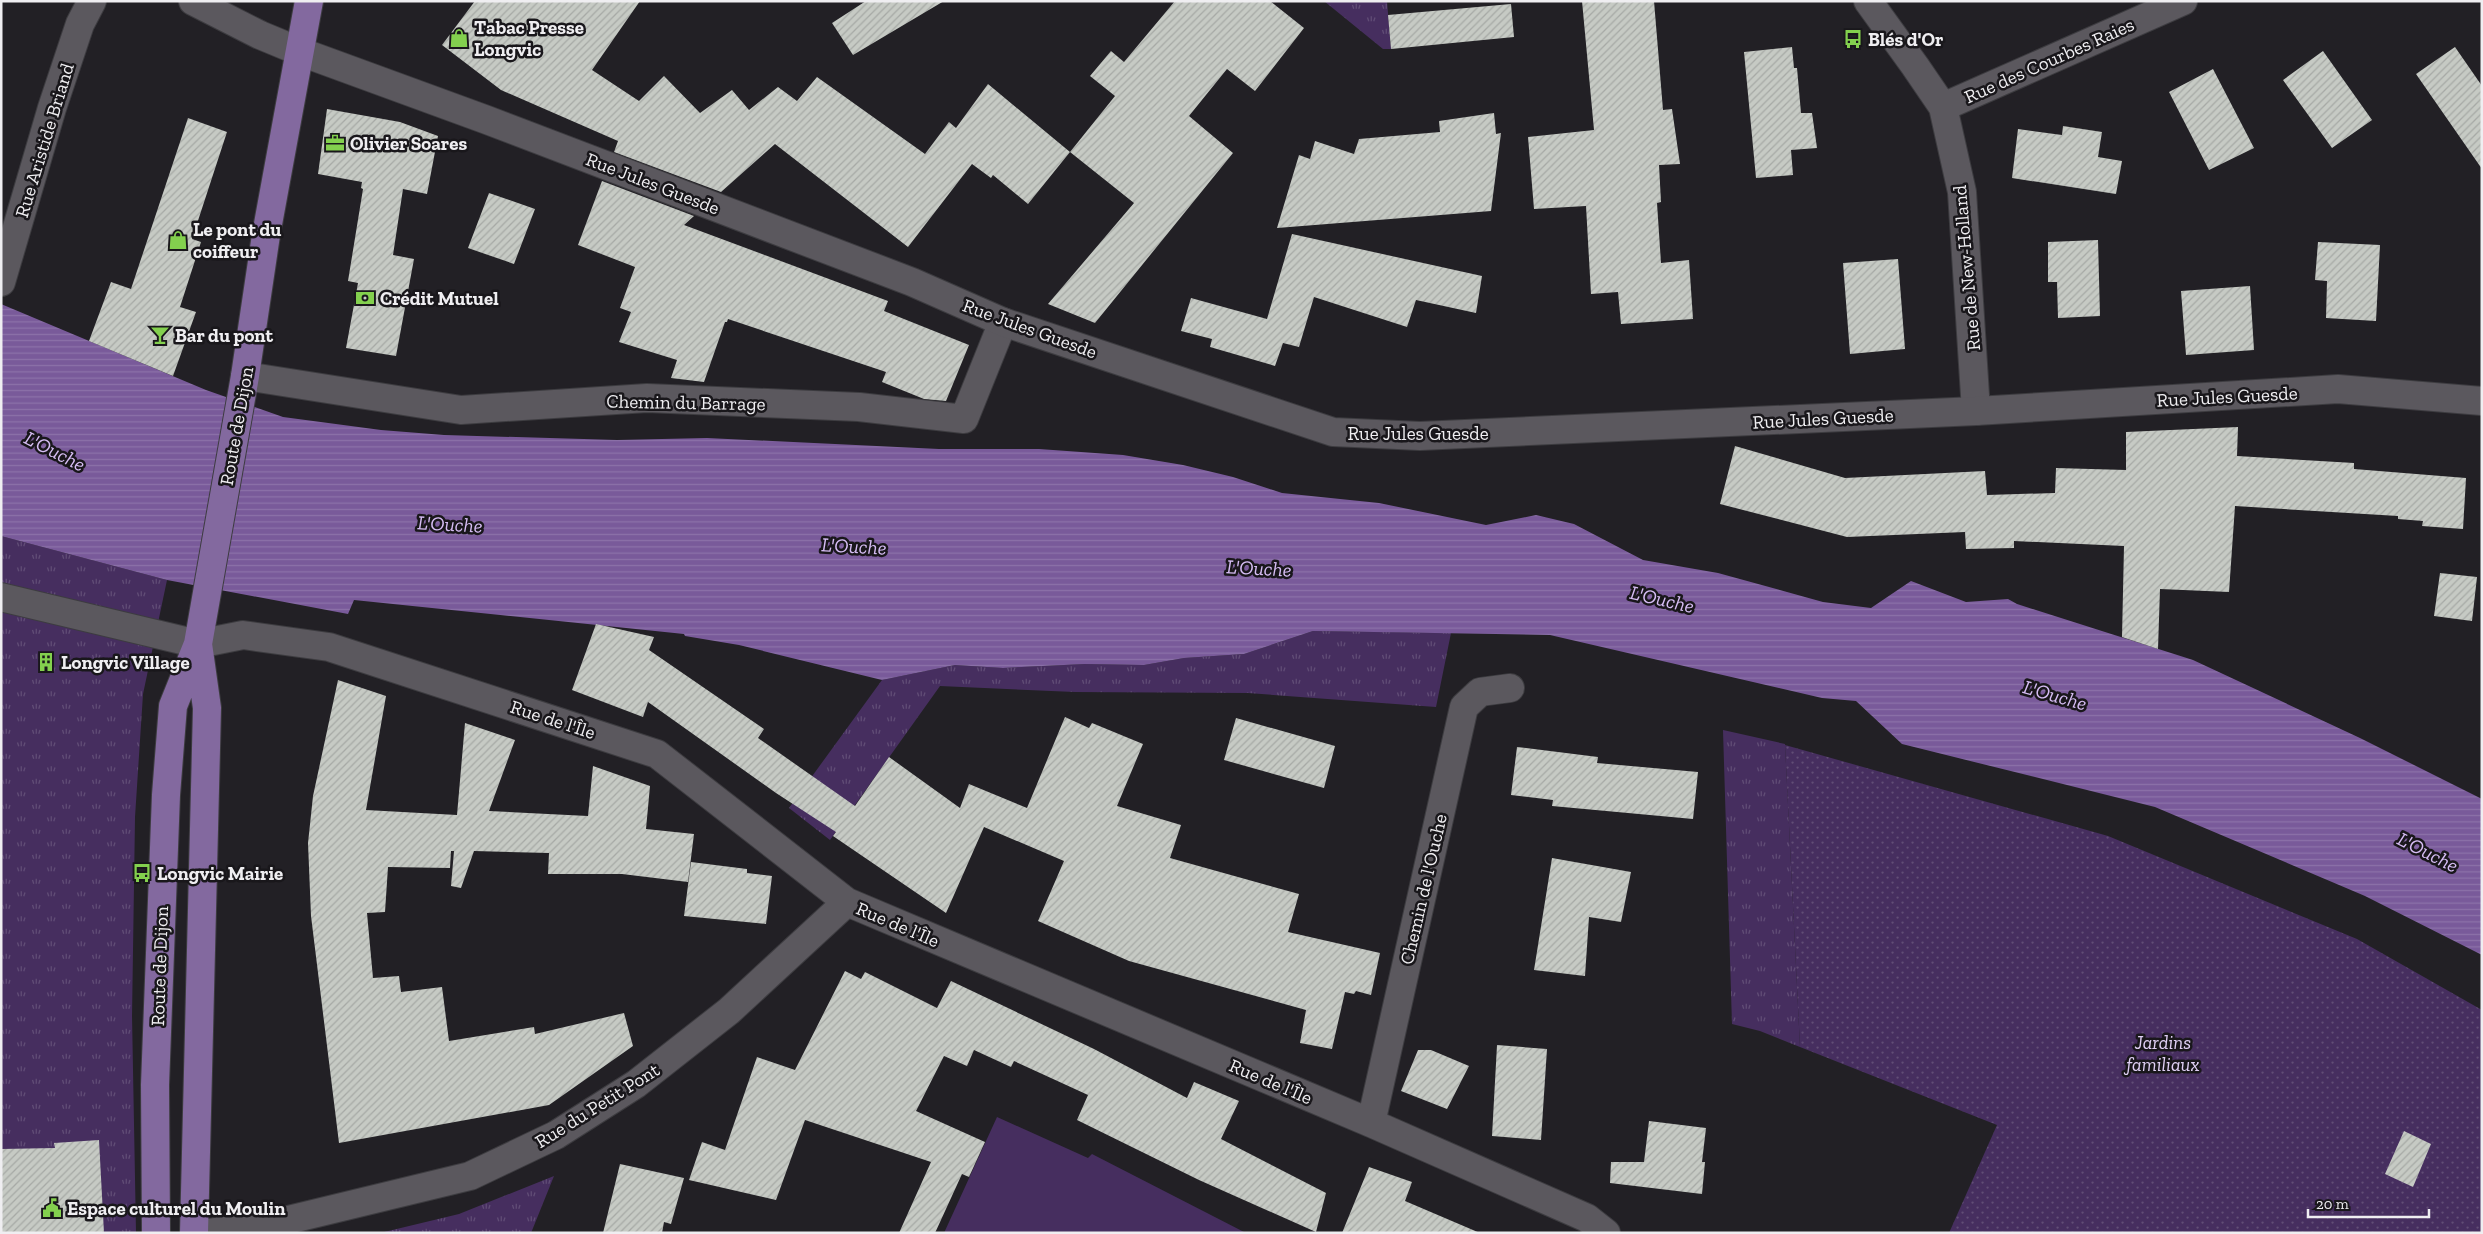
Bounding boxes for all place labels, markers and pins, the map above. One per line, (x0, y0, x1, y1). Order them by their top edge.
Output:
place label: Tabac Presse Longvic (474, 16, 584, 61)
shop icon: Tabac Presse Longvic (448, 27, 470, 49)
bus stop icon: Blés d'Or (1842, 28, 1864, 50)
place label: Blés d'Or (1868, 28, 1944, 51)
office icon: Olivier Soares (324, 132, 346, 154)
place label: Olivier Soares (350, 132, 467, 155)
place label: Le pont du coiffeur (193, 218, 281, 263)
shop icon: Le pont du coiffeur (167, 229, 189, 251)
bank icon: Crédit Mutuel (354, 287, 376, 309)
place label: Crédit Mutuel (380, 287, 499, 310)
bar icon: Bar du pont (149, 324, 171, 346)
place label: Bar du pont (175, 324, 274, 347)
building icon: Longvic Village (35, 651, 57, 673)
place label: Longvic Village (61, 651, 190, 674)
bus stop icon: Longvic Mairie (131, 862, 153, 884)
place label: Longvic Mairie (157, 862, 283, 885)
public building icon: Espace culturel du Moulin (41, 1197, 63, 1219)
place label: Espace culturel du Moulin (67, 1197, 286, 1220)

